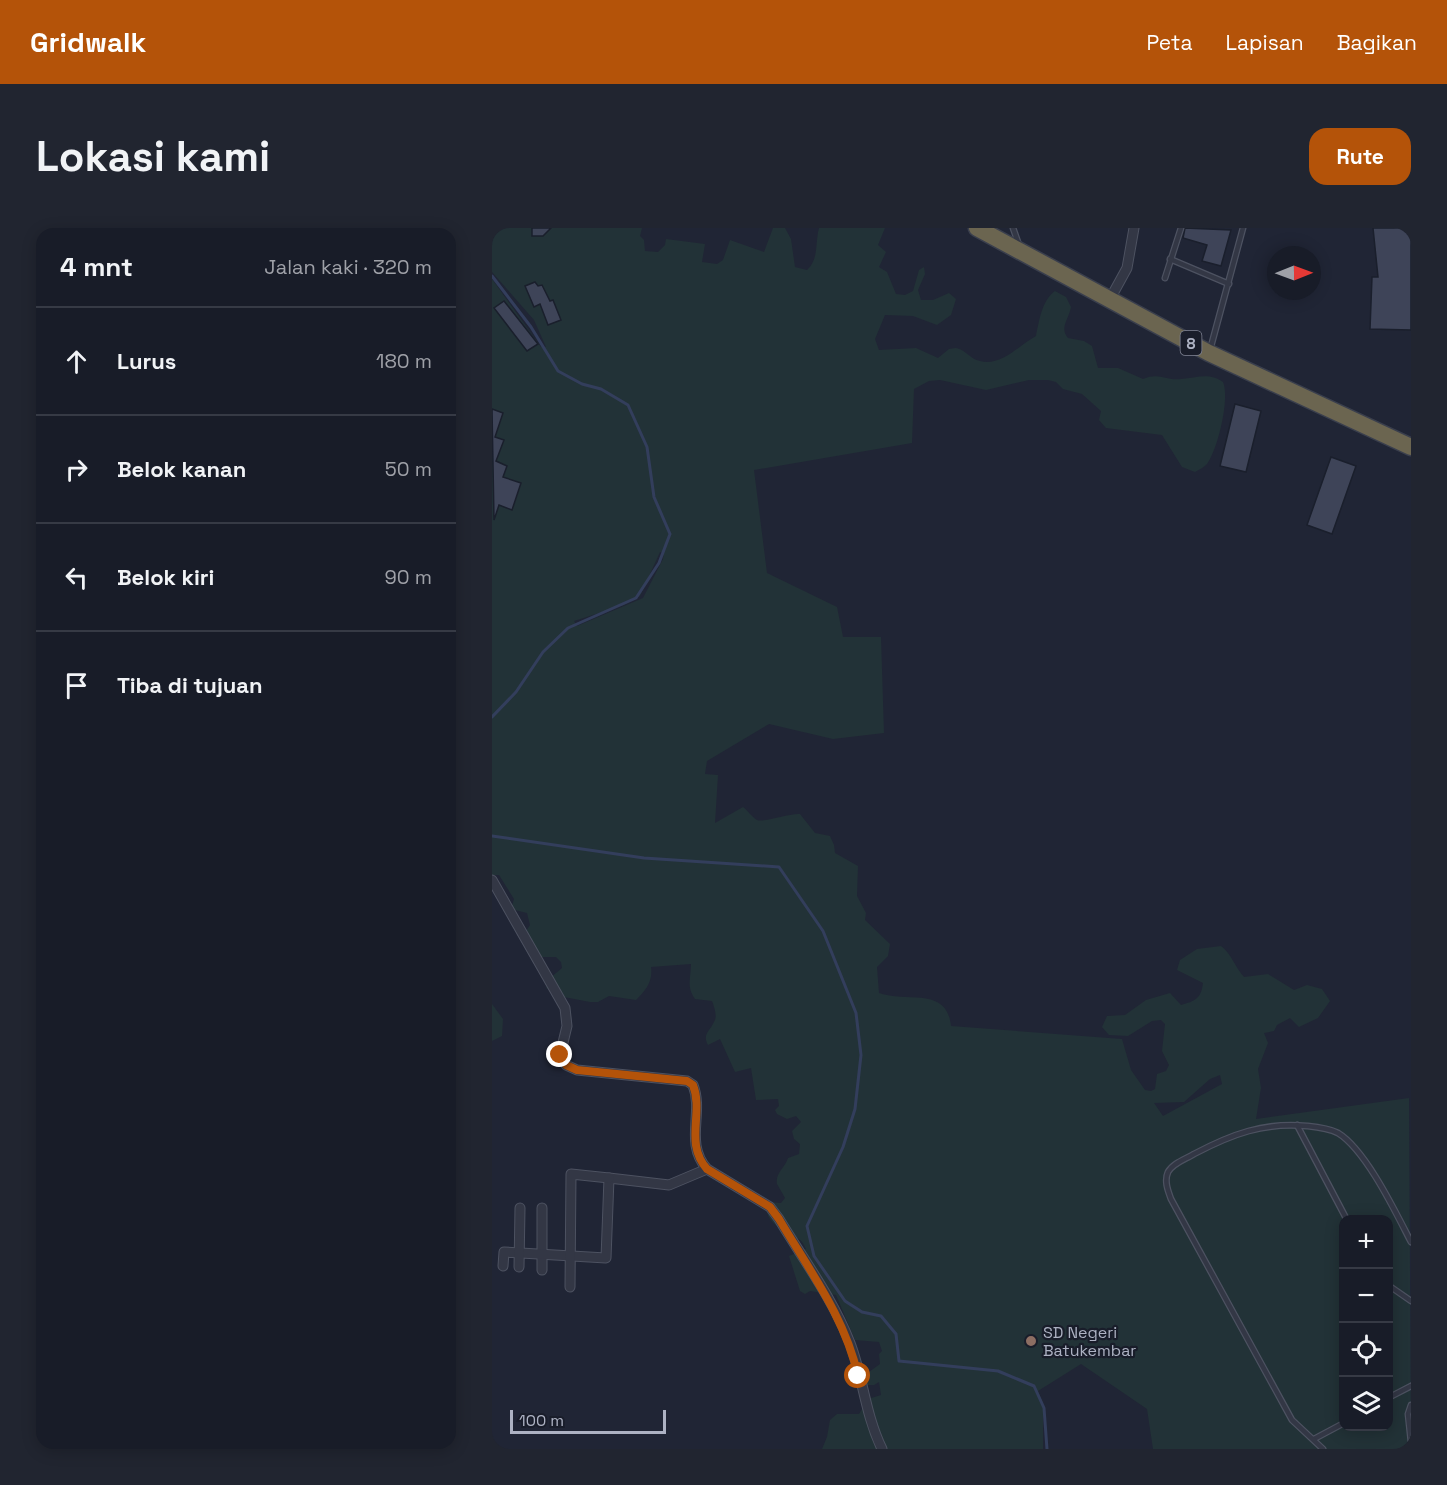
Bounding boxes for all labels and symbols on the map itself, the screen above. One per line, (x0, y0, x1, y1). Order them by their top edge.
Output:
north arrow (1267, 246, 1321, 300)
road number: 8 (1180, 331, 1202, 355)
route end (546, 1041, 572, 1067)
place label: SD Negeri Batukembar (1043, 1322, 1136, 1361)
marker: SD Negeri Batukembar (1024, 1334, 1038, 1348)
route start (844, 1362, 870, 1388)
scale bar (510, 1407, 666, 1434)

